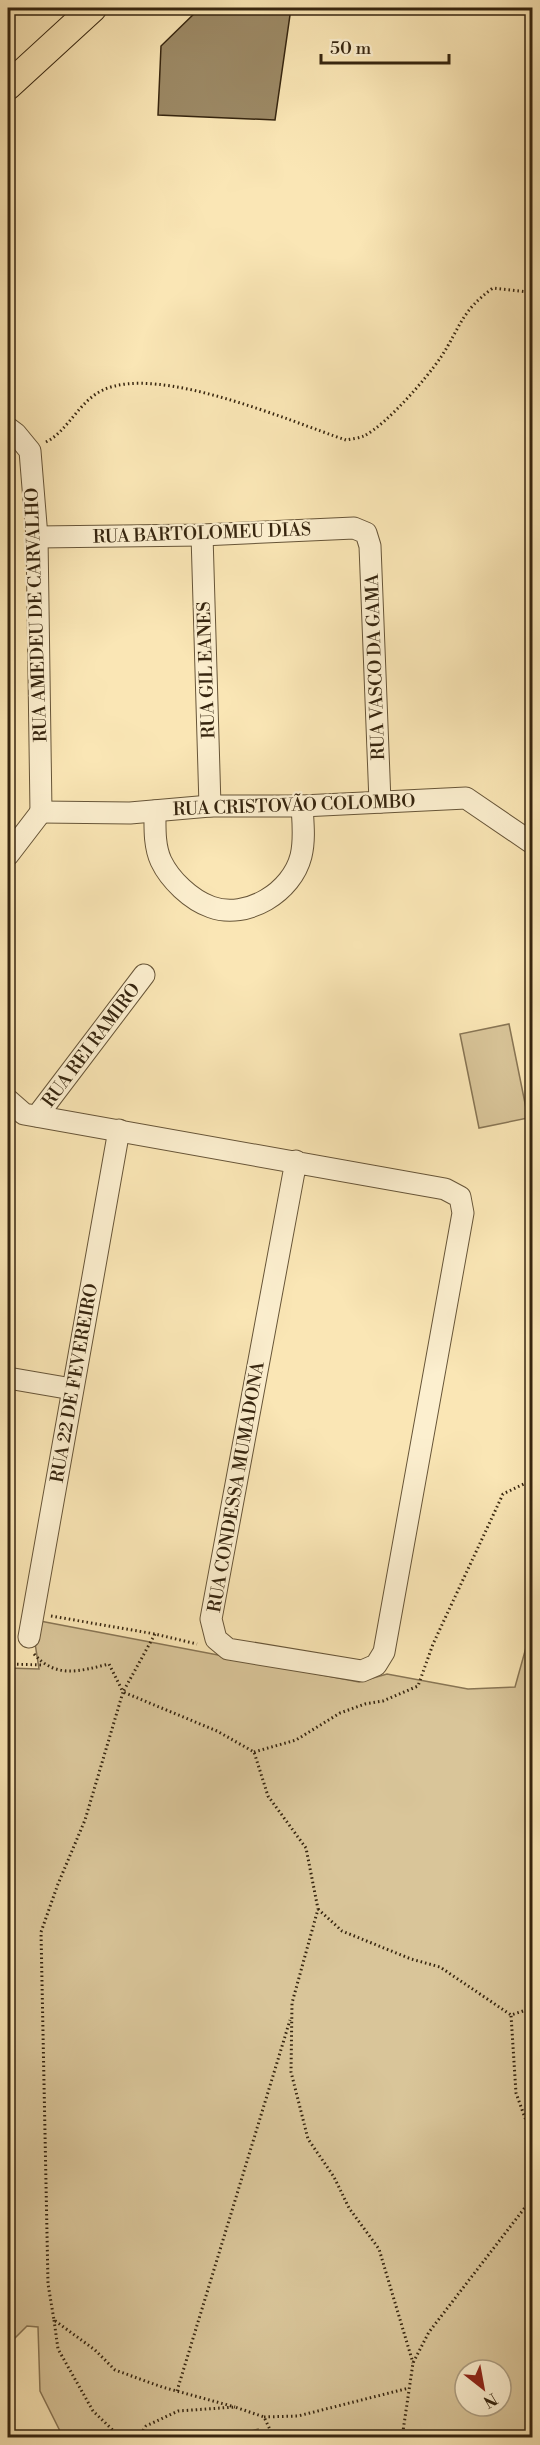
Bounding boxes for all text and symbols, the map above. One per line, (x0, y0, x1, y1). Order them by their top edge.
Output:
scale bar (321, 27, 448, 65)
text: 50 m (330, 37, 372, 60)
street label: RUA AMEDEU DE CARVALHO (21, 487, 52, 743)
street label: RUA BARTOLOMEU DIAS (92, 518, 312, 549)
street label: RUA VASCO DA GAMA (361, 573, 390, 761)
street label: RUA GIL EANES (193, 601, 220, 739)
street label: RUA CRISTOVÃO COLOMBO (172, 789, 416, 821)
street label: RUA REI RAMIRO (37, 979, 146, 1112)
street label: RUA 22 DE FEVEREIRO (46, 1282, 103, 1484)
street label: RUA CONDESSA MUMADONA (203, 1359, 270, 1614)
north arrow (453, 2358, 513, 2418)
text: N (479, 2388, 501, 2412)

